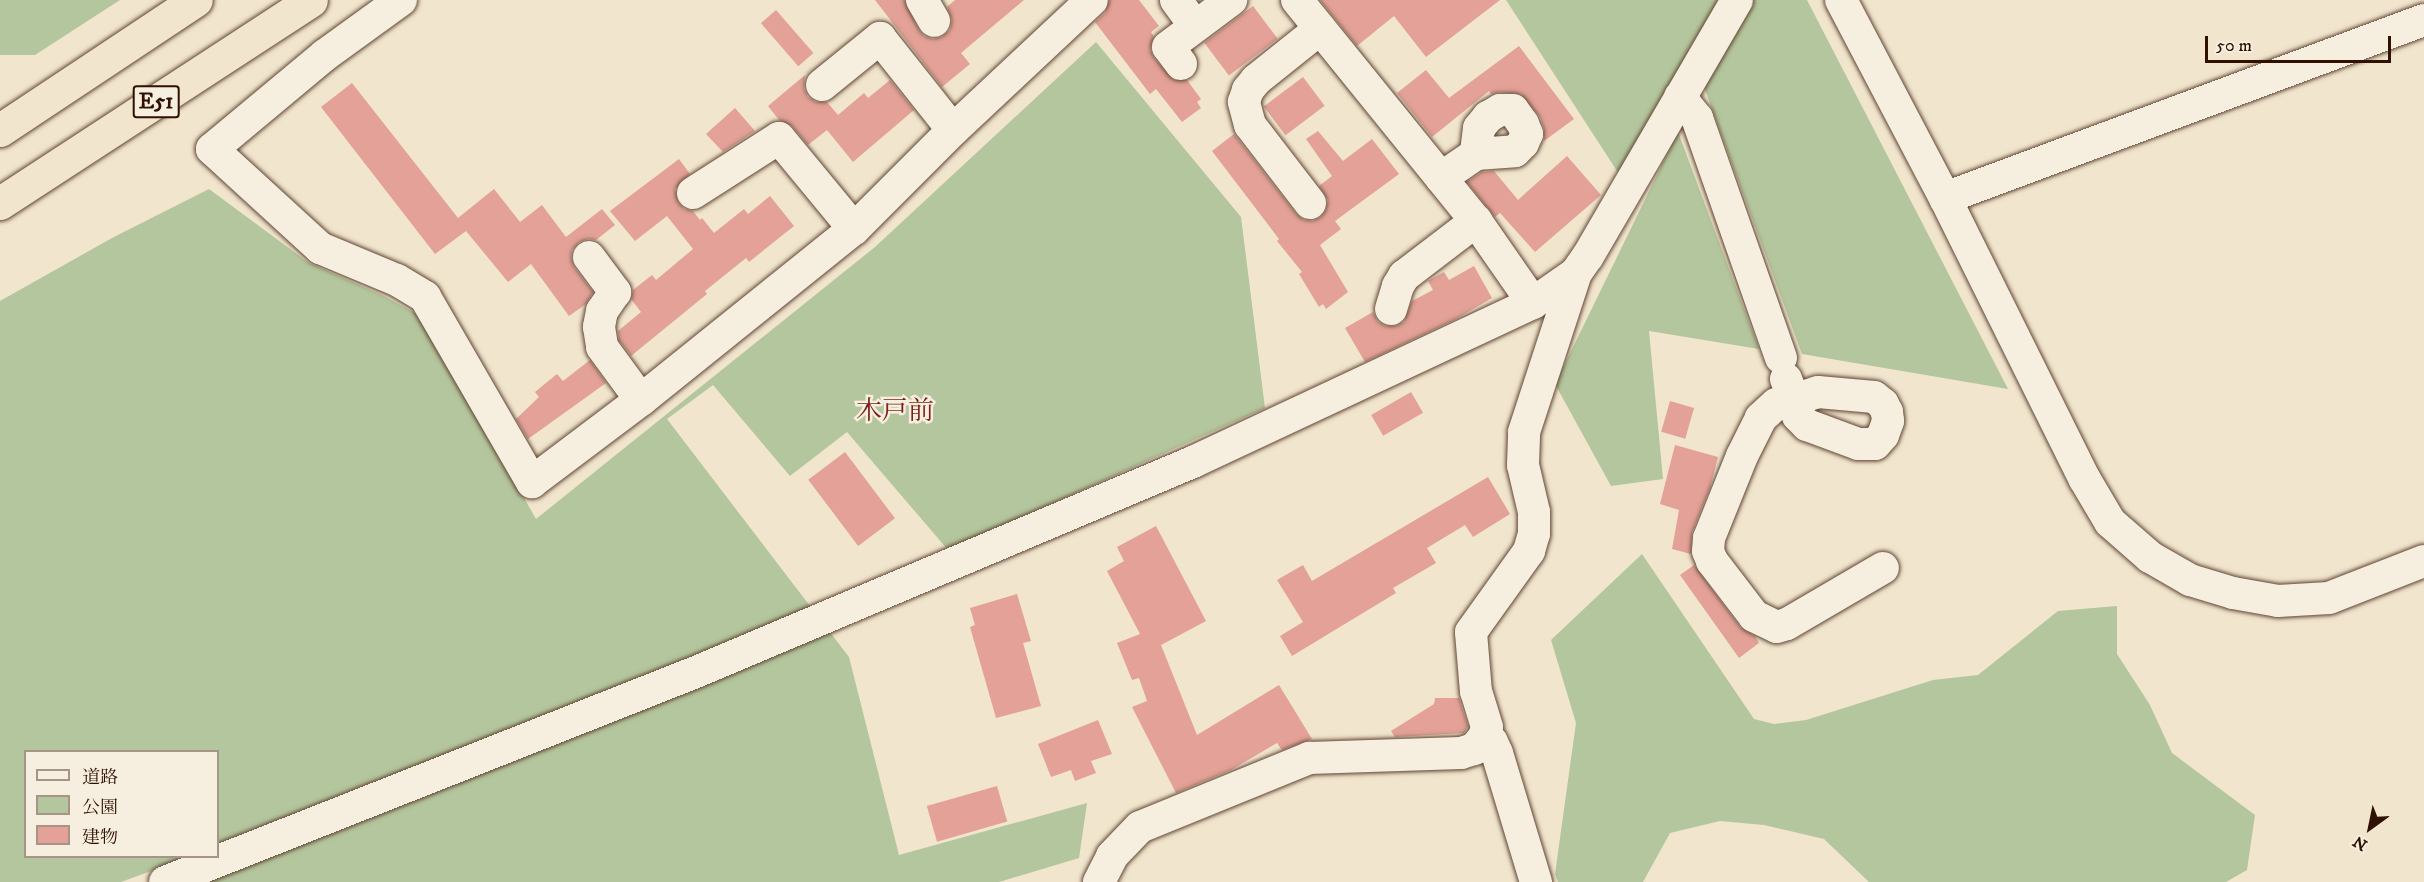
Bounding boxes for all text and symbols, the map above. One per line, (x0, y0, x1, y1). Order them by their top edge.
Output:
scale bar (2208, 24, 2394, 62)
text: 50 m (2216, 35, 2252, 57)
road number: E51 (132, 83, 180, 121)
district label: 木戸前 (856, 396, 934, 428)
legend (24, 750, 219, 858)
text: 道路 (82, 767, 118, 789)
text: 公園 (82, 797, 118, 819)
north arrow (2340, 798, 2400, 858)
text: 建物 (82, 827, 118, 849)
text: N (2349, 831, 2371, 855)

